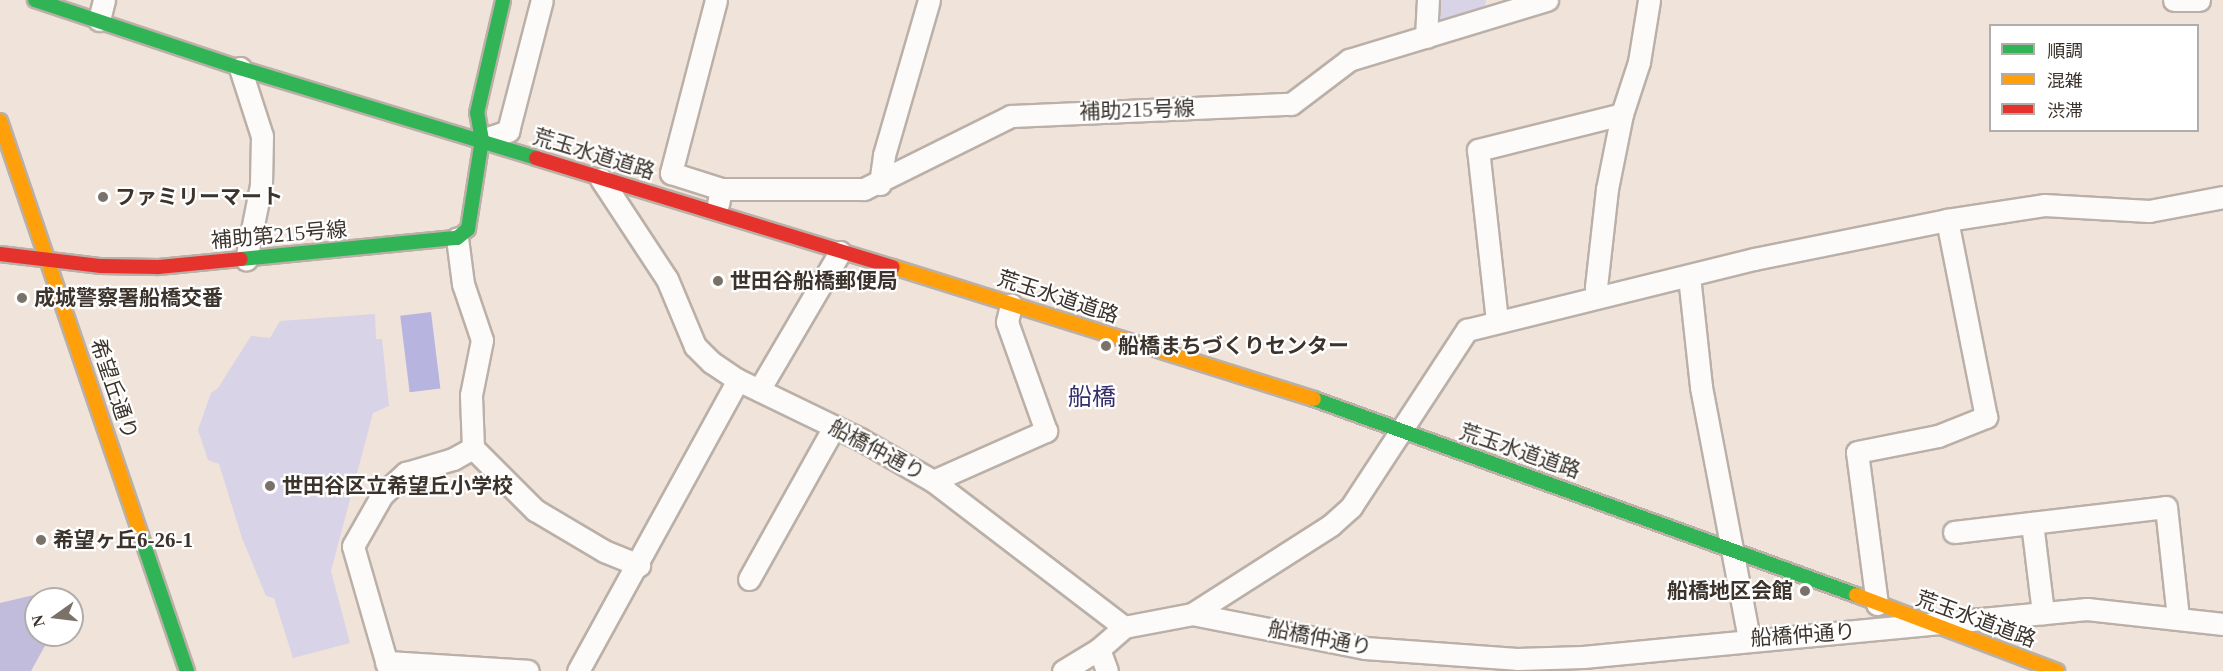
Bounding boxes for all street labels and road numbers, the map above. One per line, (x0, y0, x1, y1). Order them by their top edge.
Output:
street label: 補助215号線 (1079, 95, 1195, 125)
street label: 荒玉水道道路 (530, 124, 658, 184)
street label: 補助第215号線 (210, 216, 348, 254)
street label: 荒玉水道道路 (994, 266, 1122, 328)
street label: 希望丘通り (85, 335, 143, 443)
street label: 船橋仲通り (825, 414, 929, 486)
street label: 荒玉水道道路 (1456, 419, 1584, 483)
street label: 荒玉水道道路 (1912, 586, 2040, 652)
street label: 船橋仲通り (1266, 616, 1374, 660)
street label: 船橋仲通り (1750, 619, 1856, 651)

